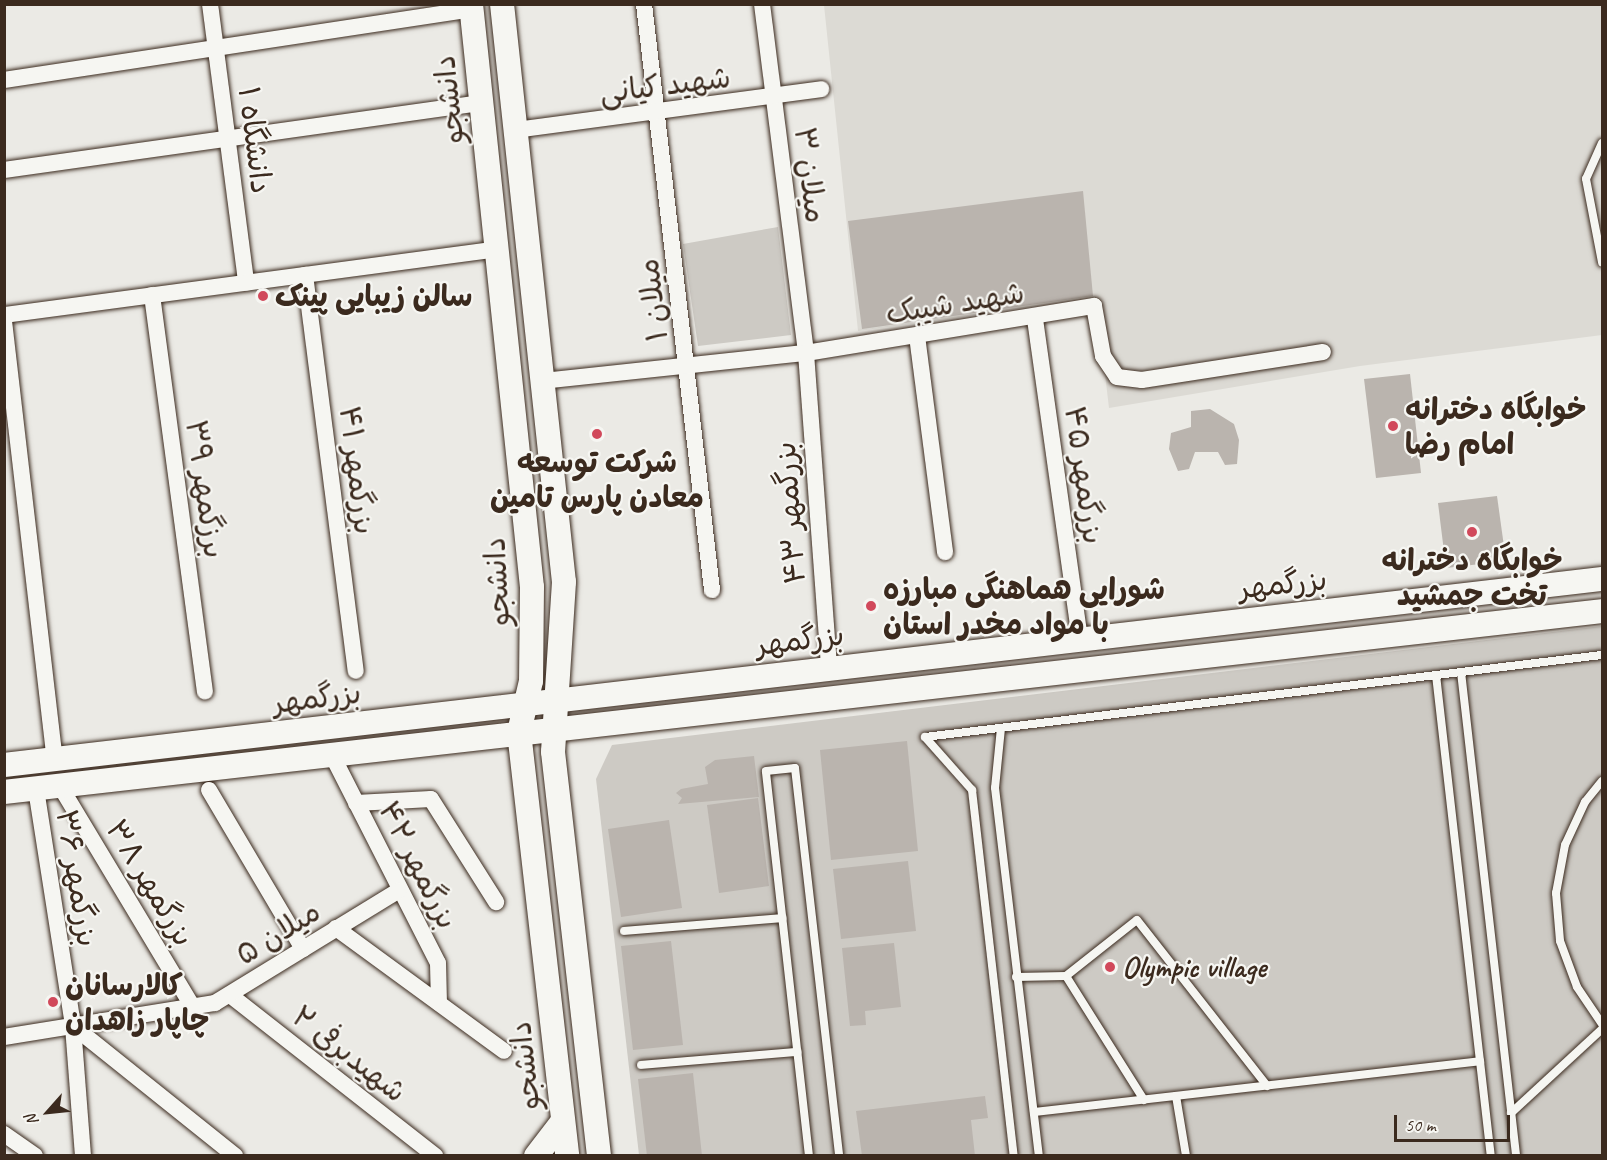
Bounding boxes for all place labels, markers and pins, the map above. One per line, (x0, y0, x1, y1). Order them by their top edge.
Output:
place label: سالن زیبایی پینک (275, 278, 473, 314)
marker: سالن زیبایی پینک (256, 289, 270, 303)
place label: خوابگاه دخترانه امام رضا (1405, 391, 1587, 462)
marker: خوابگاه دخترانه امام رضا (1386, 419, 1400, 433)
marker: شرکت توسعه معادن پارس تامین (590, 427, 604, 441)
place label: شرکت توسعه معادن پارس تامین (490, 444, 704, 514)
marker: خوابگاه دخترانه تخت جمشید (1465, 525, 1479, 539)
place label: خوابگاه دخترانه تخت جمشید (1381, 542, 1563, 612)
place label: شورایی هماهنگی مبارزه با مواد مخدر استان (883, 571, 1165, 642)
marker: شورایی هماهنگی مبارزه با مواد مخدر استان (864, 599, 878, 613)
place label: Olympic village (1122, 949, 1266, 985)
marker: Olympic village (1103, 960, 1117, 974)
place label: کالارسانان چاپار زاهدان (65, 967, 209, 1038)
marker: کالارسانان چاپار زاهدان (46, 995, 60, 1009)

